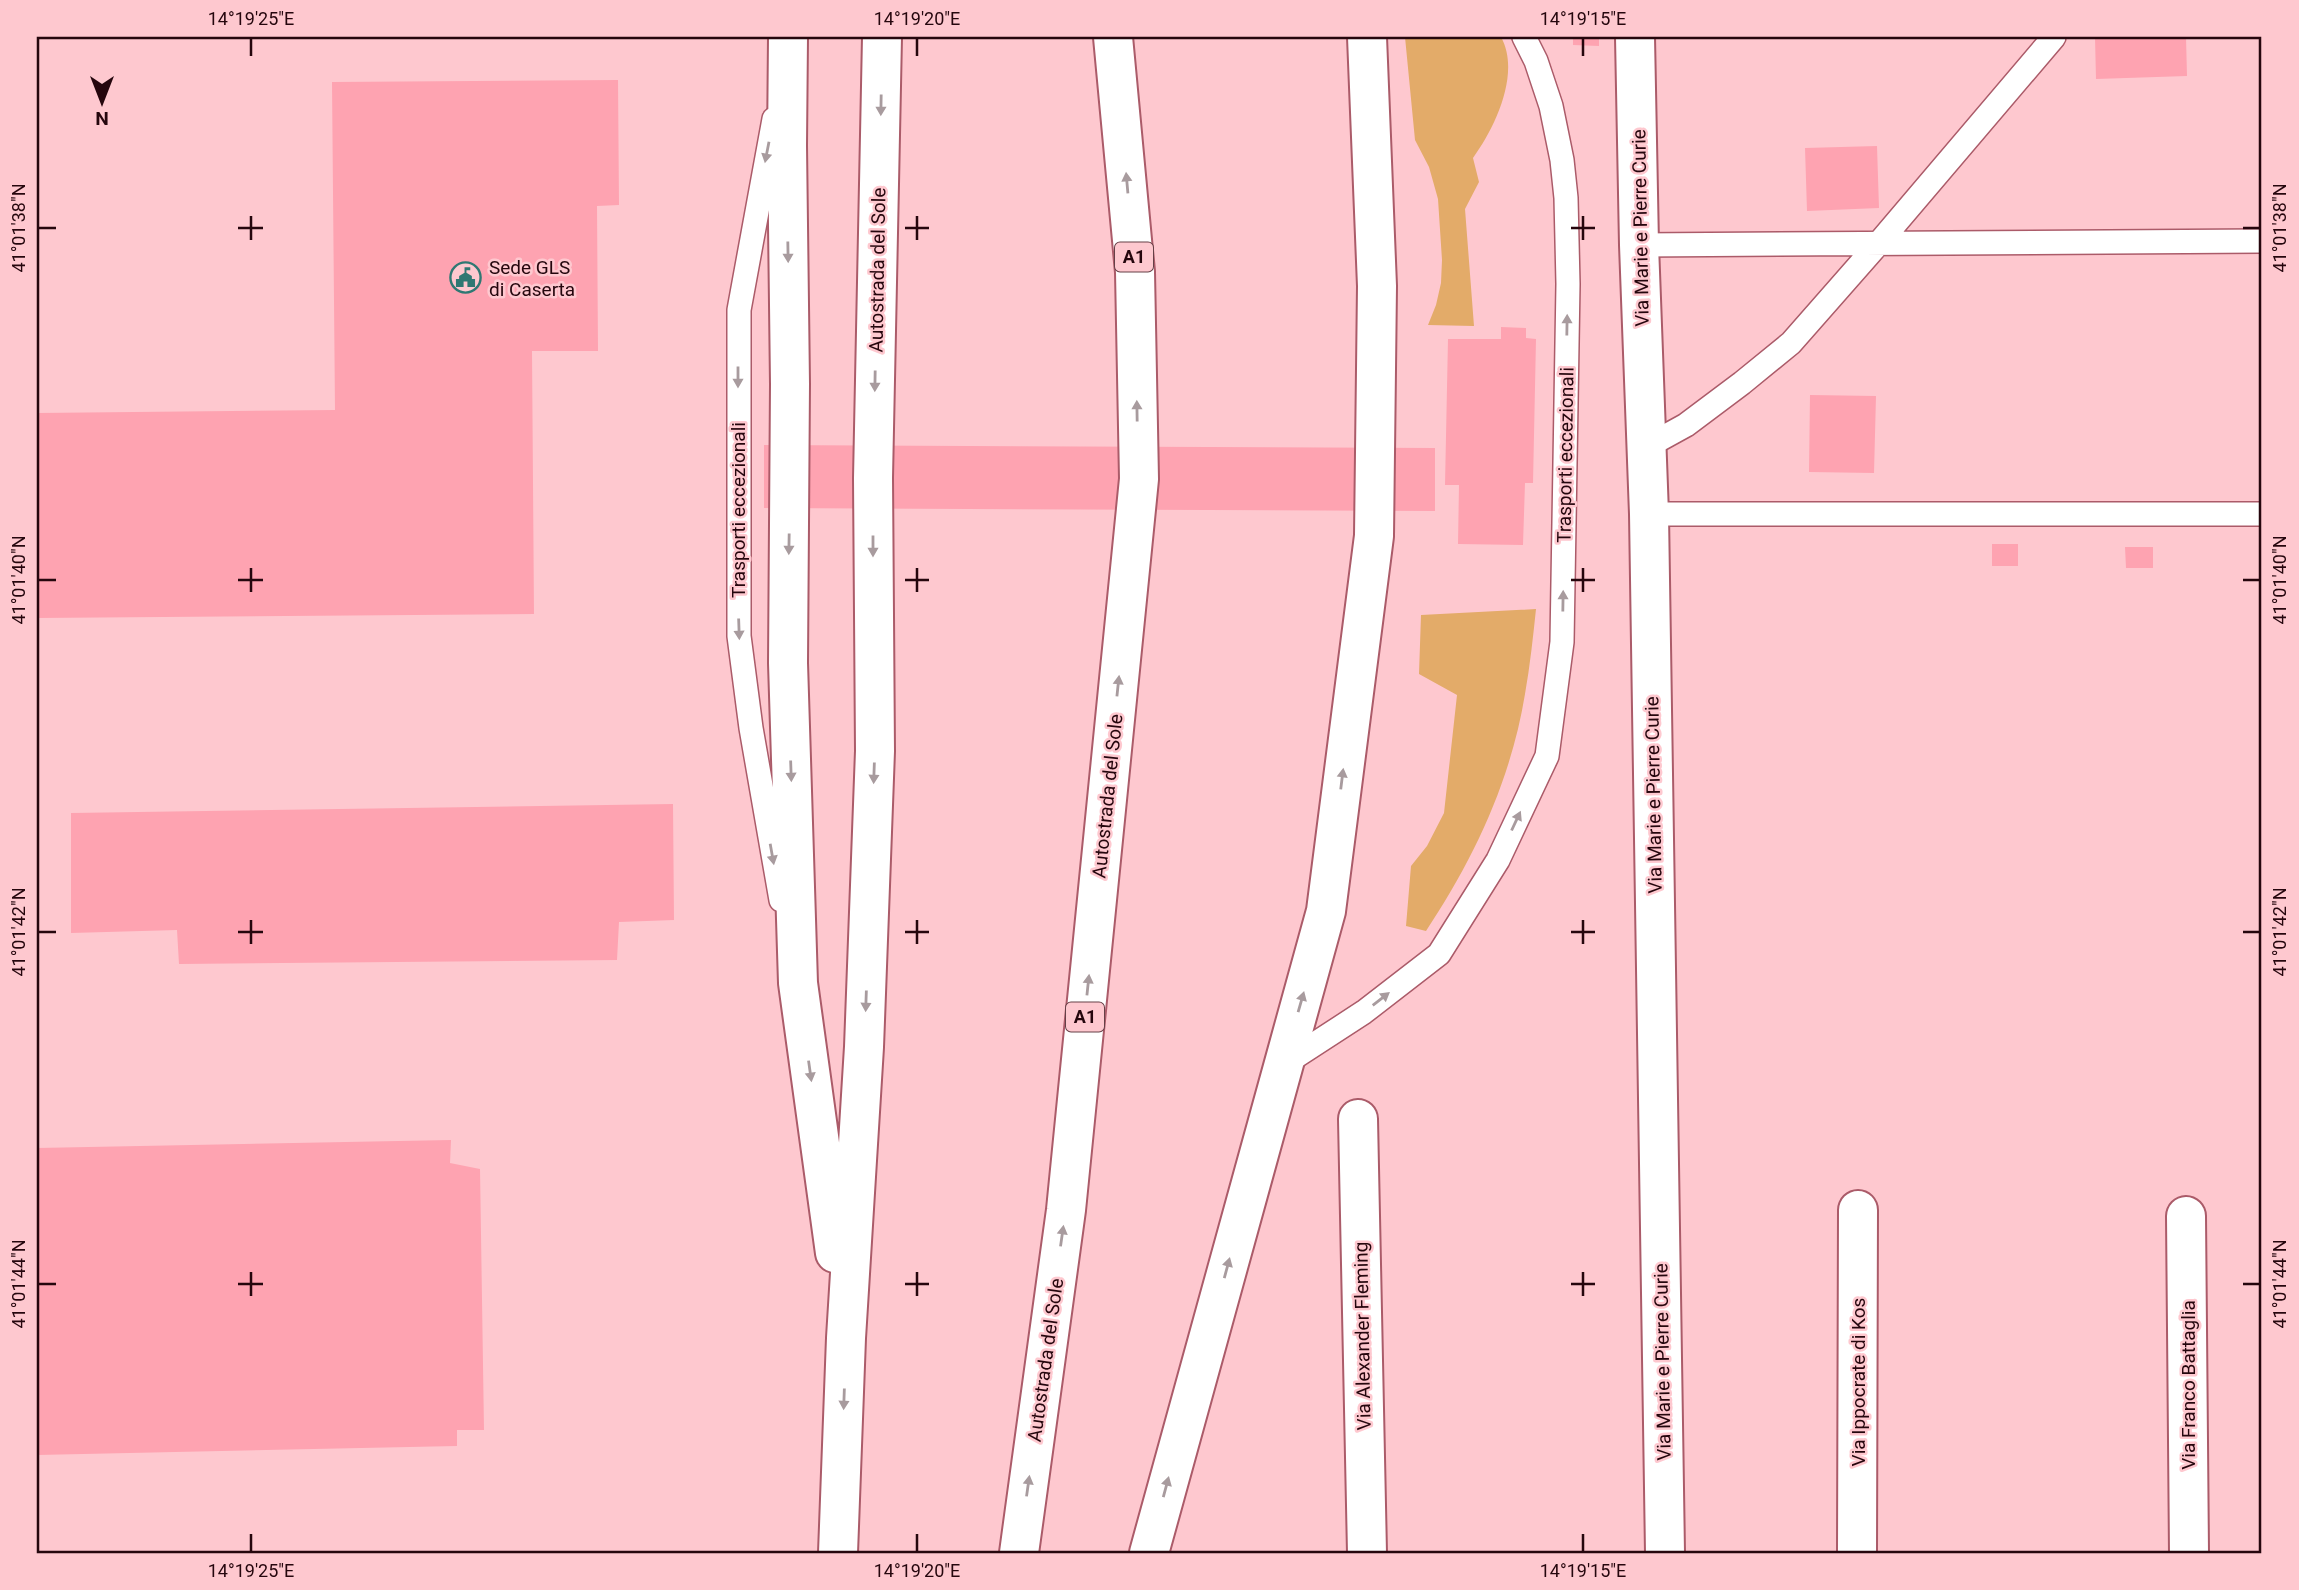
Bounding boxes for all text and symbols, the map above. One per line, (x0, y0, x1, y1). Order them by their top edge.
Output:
text: 14°19'25"E (208, 8, 294, 29)
text: 14°19'20"E (874, 8, 960, 29)
text: 14°19'15"E (1540, 8, 1626, 29)
north arrow (66, 66, 136, 136)
one-way arrow (875, 94, 886, 116)
text: N (95, 107, 109, 130)
street label: Via Marie e Pierre Curie (1627, 129, 1654, 327)
one-way arrow (762, 141, 773, 163)
one-way arrow (1121, 172, 1132, 194)
text: 41°01'38"N (8, 183, 29, 273)
text: 41°01'38"N (2269, 183, 2290, 273)
street label: Autostrada del Sole (865, 187, 890, 353)
one-way arrow (782, 241, 794, 263)
road number: A1 (1115, 243, 1153, 272)
place label: Sede GLS di Caserta (489, 256, 575, 301)
public building icon: Sede GLS di Caserta (449, 261, 483, 295)
one-way arrow (1562, 314, 1573, 336)
one-way arrow (732, 366, 744, 388)
street label: Trasporti eccezionali (1552, 367, 1579, 543)
one-way arrow (869, 371, 881, 393)
one-way arrow (1132, 399, 1143, 421)
street label: Trasporti eccezionali (727, 422, 750, 598)
one-way arrow (783, 533, 795, 555)
text: 41°01'40"N (8, 535, 29, 625)
one-way arrow (867, 535, 879, 557)
text: 41°01'40"N (2269, 535, 2290, 625)
one-way arrow (1557, 590, 1568, 612)
one-way arrow (733, 618, 744, 640)
one-way arrow (1113, 675, 1124, 697)
street label: Via Marie e Pierre Curie (1640, 696, 1667, 894)
street label: Autostrada del Sole (1087, 713, 1128, 879)
one-way arrow (786, 761, 797, 783)
one-way arrow (868, 762, 880, 784)
one-way arrow (1337, 767, 1348, 789)
one-way arrow (1511, 811, 1522, 831)
one-way arrow (767, 843, 778, 865)
text: 41°01'42"N (8, 887, 29, 977)
text: 41°01'42"N (2269, 887, 2290, 977)
one-way arrow (1083, 974, 1094, 996)
one-way arrow (860, 990, 871, 1012)
one-way arrow (1296, 990, 1307, 1012)
one-way arrow (1372, 992, 1390, 1006)
road number: A1 (1066, 1002, 1104, 1032)
one-way arrow (805, 1061, 816, 1083)
one-way arrow (1057, 1225, 1068, 1247)
text: 41°01'44"N (8, 1239, 29, 1329)
text: 41°01'44"N (2269, 1239, 2290, 1329)
street label: Via Alexander Fleming (1349, 1241, 1376, 1431)
one-way arrow (1222, 1257, 1233, 1279)
street label: Via Marie e Pierre Curie (1649, 1263, 1676, 1461)
street label: Autostrada del Sole (1023, 1277, 1068, 1443)
street label: Via Ippocrate di Kos (1847, 1298, 1870, 1466)
street label: Via Franco Battaglia (2177, 1300, 2200, 1470)
one-way arrow (839, 1388, 850, 1410)
one-way arrow (1023, 1474, 1034, 1496)
one-way arrow (1162, 1477, 1172, 1498)
text: 14°19'25"E (208, 1560, 294, 1581)
text: 14°19'20"E (874, 1560, 960, 1581)
text: 14°19'15"E (1540, 1560, 1626, 1581)

